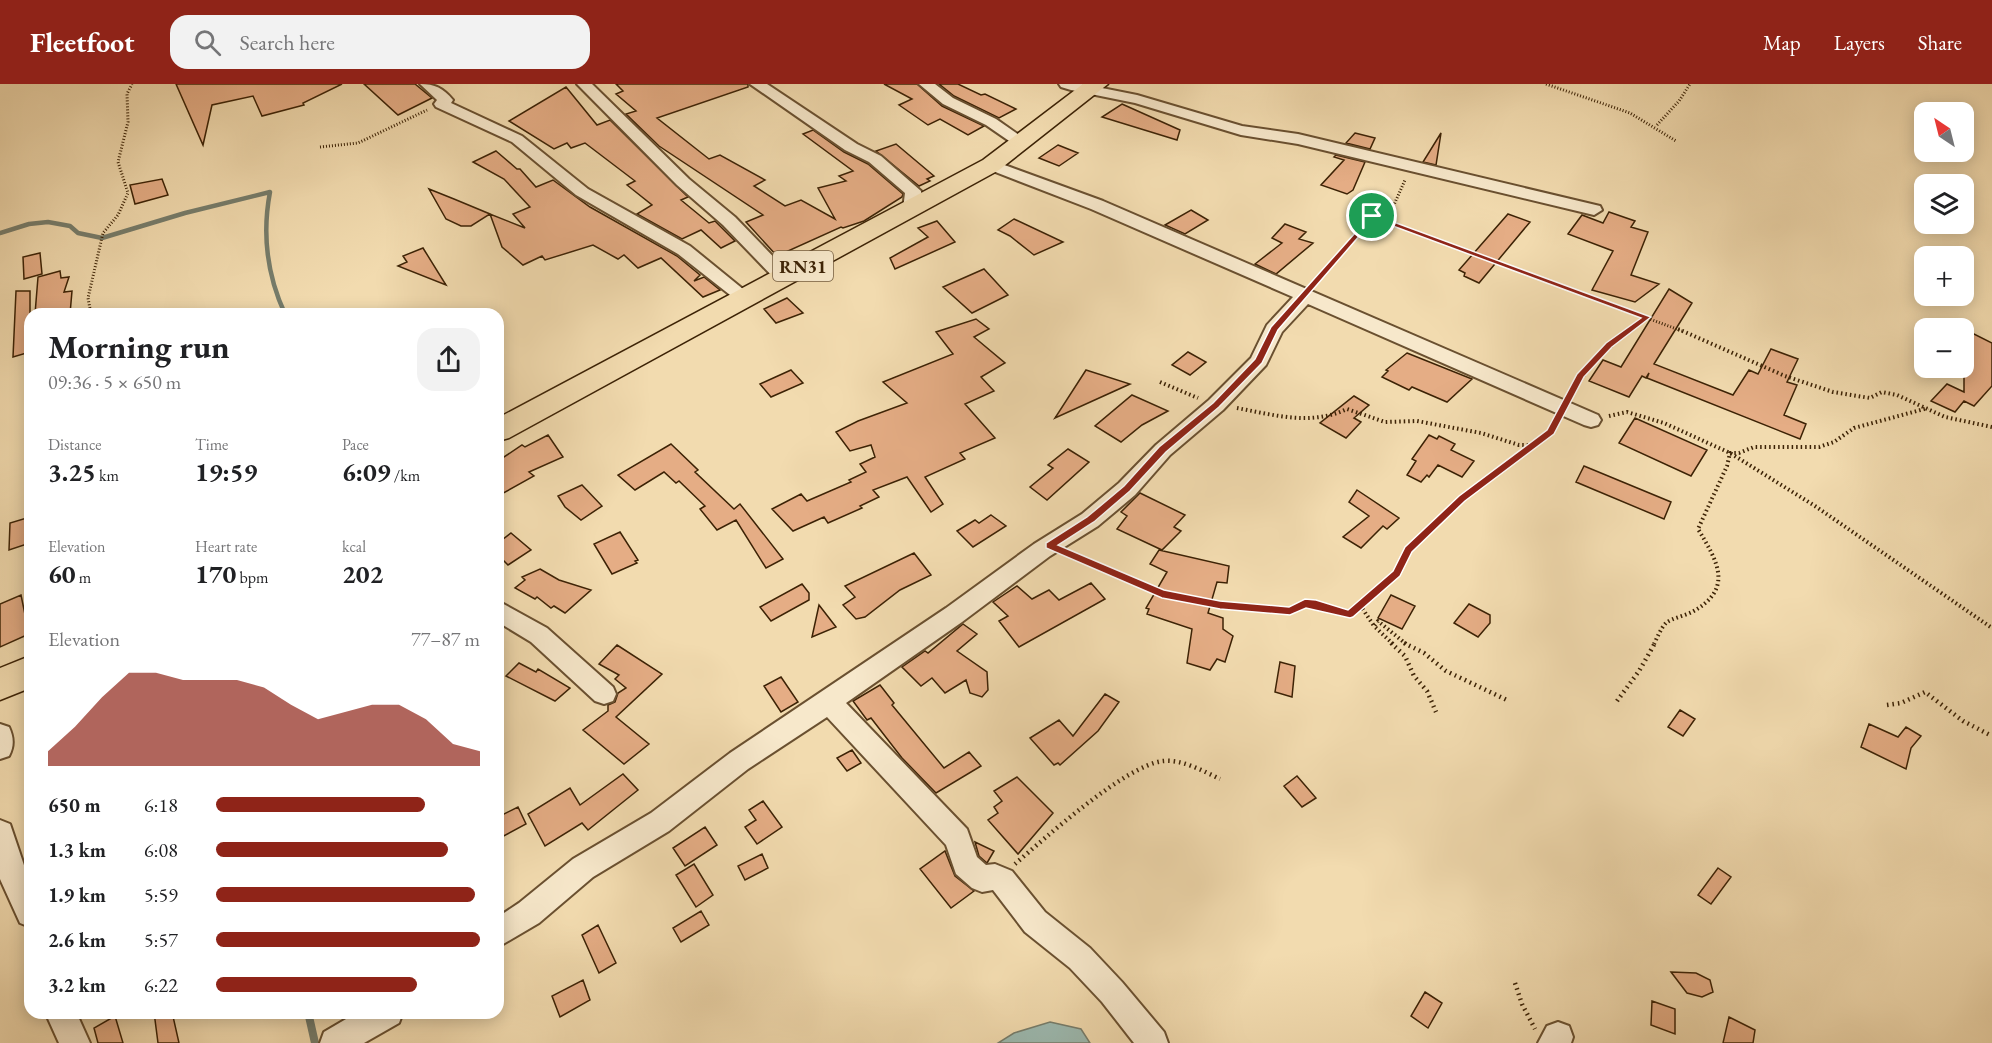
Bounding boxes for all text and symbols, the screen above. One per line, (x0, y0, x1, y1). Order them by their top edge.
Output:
search box (170, 15, 590, 69)
text: Fleetfoot (30, 24, 134, 60)
icon: search (191, 26, 224, 59)
text: Search here (239, 28, 335, 57)
text: Map (1763, 29, 1801, 56)
text: Layers (1834, 29, 1885, 56)
text: Share (1918, 29, 1962, 56)
north arrow (1914, 102, 1974, 162)
map controls (1914, 102, 1974, 378)
button: layers (1914, 174, 1974, 234)
pin (1346, 190, 1397, 241)
icon: arrive (1355, 199, 1388, 232)
button: + (1914, 246, 1974, 306)
road number: RN31 (773, 251, 833, 281)
button: − (1914, 318, 1974, 378)
text: Morning run (48, 325, 230, 368)
button: share (417, 328, 480, 391)
text: 09:36 · 5 × 650 m (48, 369, 181, 395)
text: Distance (48, 434, 101, 455)
text: Time (195, 434, 228, 455)
text: Pace (342, 434, 369, 455)
text: 3.25 (48, 455, 96, 489)
text: 19:59 (195, 455, 257, 489)
text: 6:09 (342, 455, 391, 489)
text: km (96, 465, 119, 486)
text: /km (391, 465, 420, 486)
text: Elevation (48, 536, 106, 557)
text: Heart rate (195, 536, 257, 557)
text: kcal (342, 536, 366, 557)
text: 60 (48, 557, 76, 591)
text: 170 (195, 557, 236, 591)
text: 202 (342, 557, 383, 591)
text: m (76, 567, 91, 588)
text: bpm (236, 567, 268, 588)
text: Elevation (48, 626, 120, 652)
text: 77–87 m (411, 626, 480, 652)
text: 650 m (48, 792, 101, 818)
text: 6:18 (144, 792, 178, 818)
text: 1.3 km (48, 837, 106, 863)
text: 6:08 (144, 837, 178, 863)
text: 1.9 km (48, 882, 106, 908)
text: 5:59 (144, 882, 178, 908)
text: 2.6 km (48, 927, 106, 953)
text: 5:57 (144, 927, 178, 953)
text: 3.2 km (48, 972, 106, 998)
text: 6:22 (144, 972, 178, 998)

